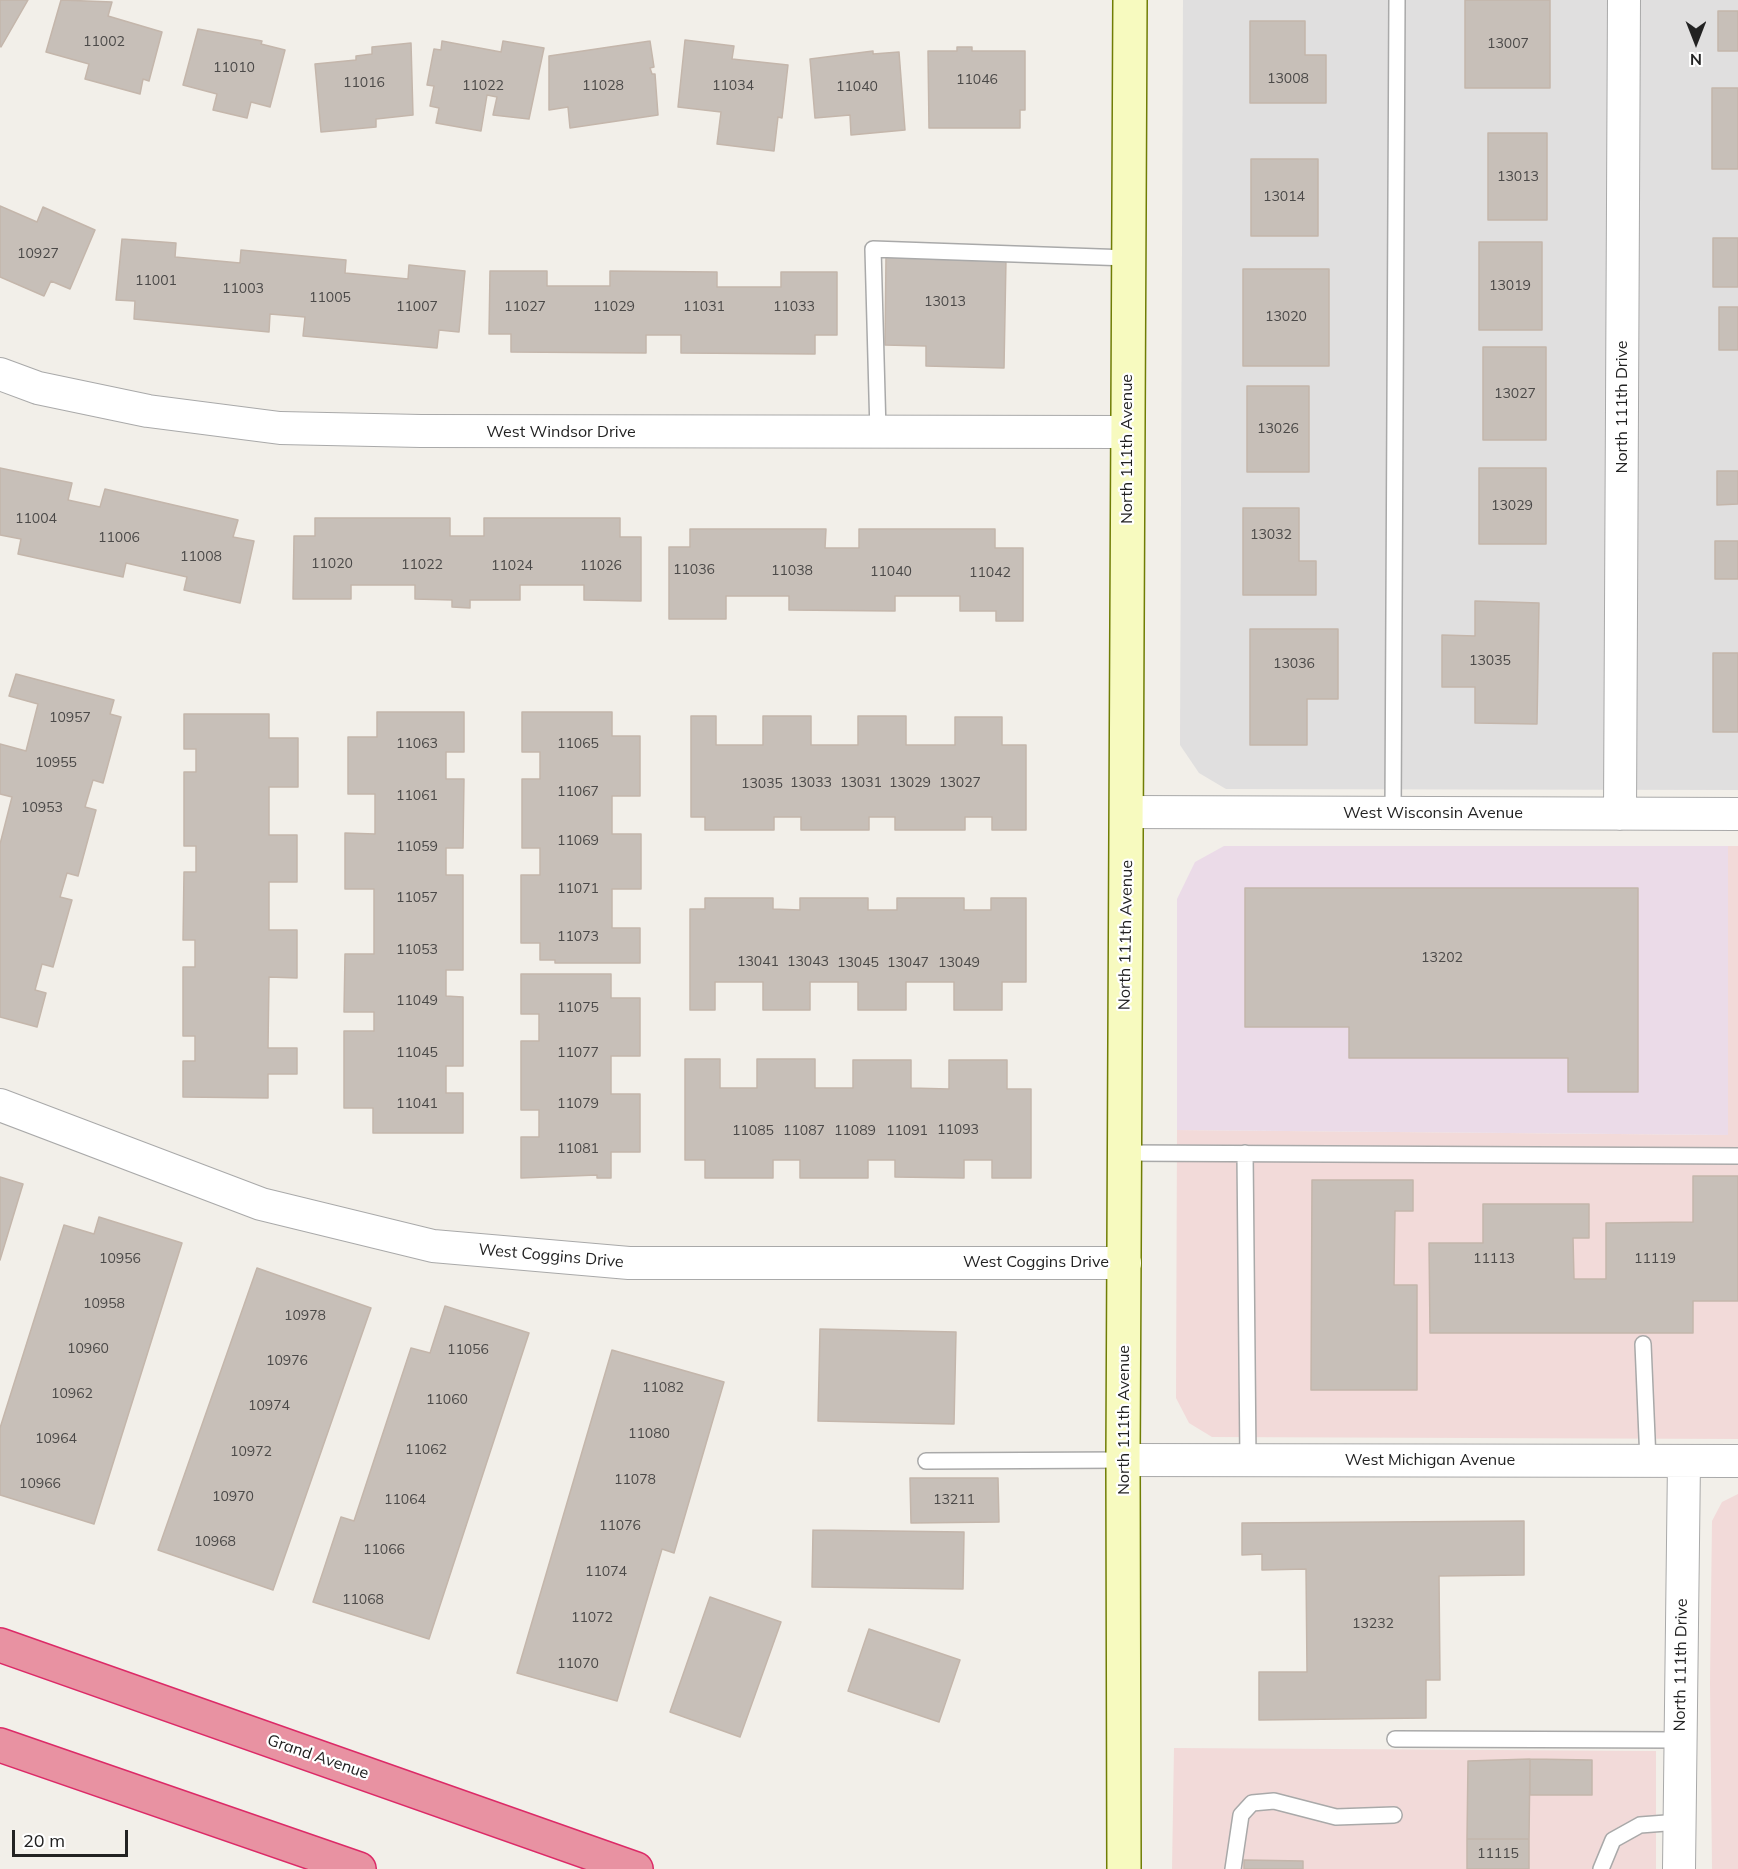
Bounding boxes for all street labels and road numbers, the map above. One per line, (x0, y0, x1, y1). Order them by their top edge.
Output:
street label: North 111th Drive (1612, 340, 1632, 474)
street label: North 111th Avenue (1117, 374, 1137, 524)
street label: West Windsor Drive (486, 422, 636, 442)
street label: West Wisconsin Avenue (1343, 803, 1523, 823)
street label: North 111th Avenue (1115, 860, 1137, 1010)
street label: West Coggins Drive (477, 1240, 625, 1272)
street label: West Coggins Drive (963, 1252, 1109, 1272)
street label: North 111th Avenue (1114, 1345, 1134, 1495)
street label: West Michigan Avenue (1345, 1450, 1515, 1470)
street label: North 111th Drive (1670, 1598, 1692, 1732)
street label: Grand Avenue (265, 1731, 371, 1783)

